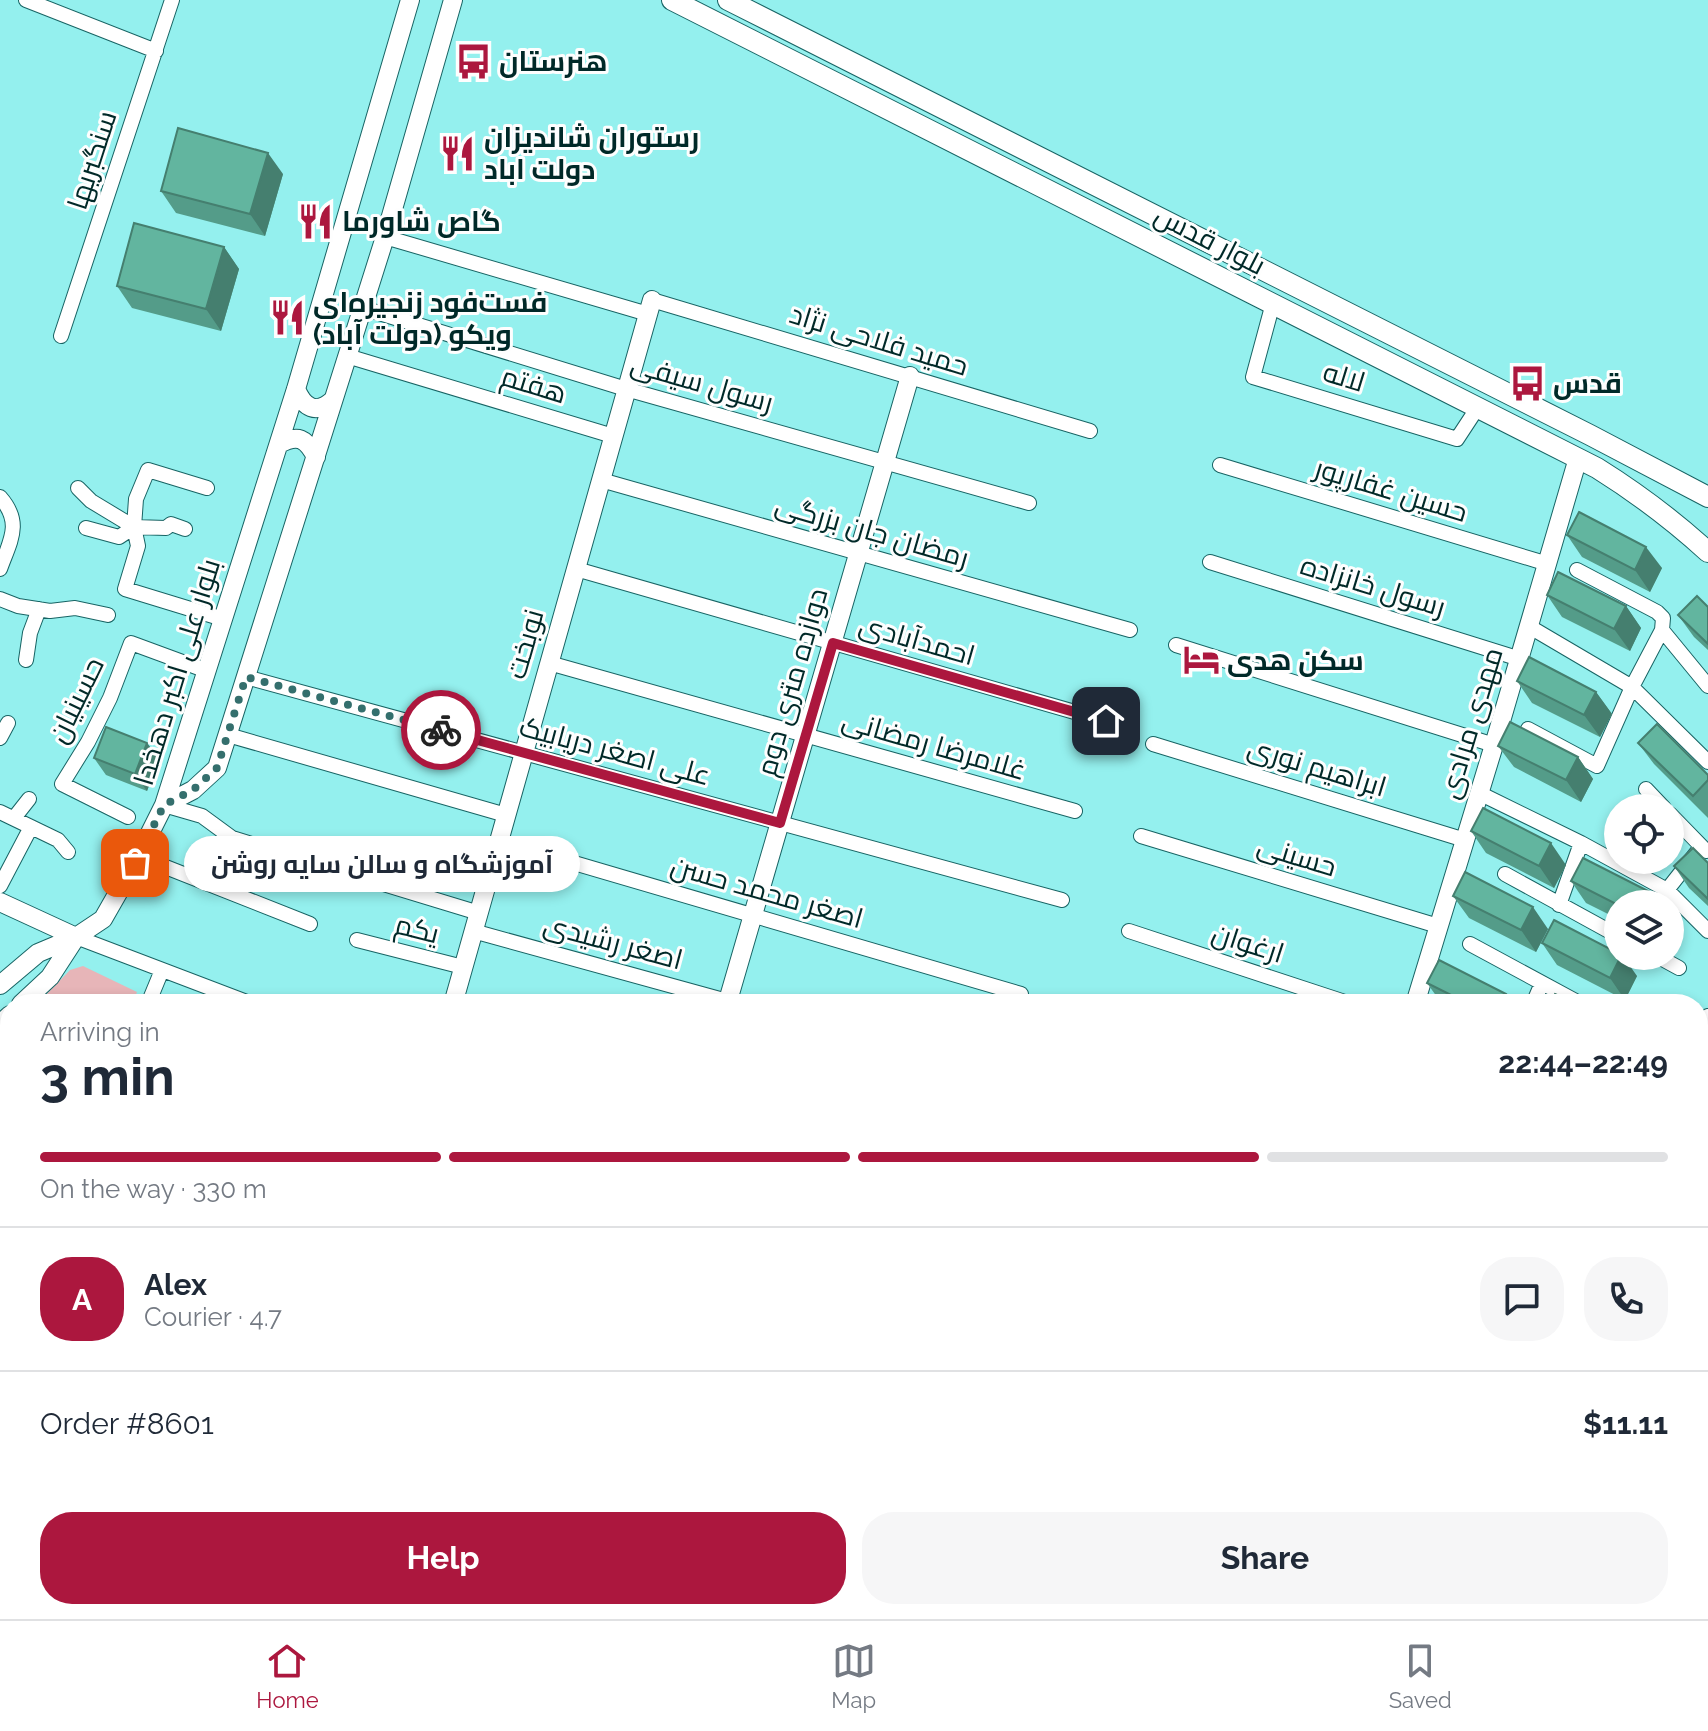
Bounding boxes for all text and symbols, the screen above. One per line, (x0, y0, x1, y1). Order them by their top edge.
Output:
bus stop icon: هنرستان (454, 42, 492, 80)
place label: هنرستان (499, 45, 607, 78)
street label: سنگبریها (61, 106, 123, 214)
place label: رستوران شاندیزان دولت اباد (484, 121, 699, 186)
restaurant icon: رستوران شاندیزان دولت اباد (439, 134, 477, 172)
street label: بلوار قدس (1149, 198, 1271, 282)
restaurant icon: گاص شاورما (297, 202, 335, 240)
place label: گاص شاورما (342, 205, 501, 238)
place label: فست‌فود زنجیره‌ای ویکو (دولت آباد) (313, 286, 547, 351)
street label: حمید فلاحی نژاد (786, 297, 972, 383)
restaurant icon: فست‌فود زنجیره‌ای ویکو (دولت آباد) (268, 299, 306, 337)
street label: رسول سیفی (627, 347, 777, 419)
street label: لاله (1319, 355, 1369, 399)
street label: هفتم (496, 359, 571, 413)
bus stop icon: قدس (1508, 364, 1546, 402)
place label: قدس (1553, 367, 1622, 400)
street label: حسین غفارپور (1308, 451, 1471, 531)
street label: رمضان جان بزرگی (771, 488, 973, 574)
street label: رسول خانزاده (1297, 548, 1449, 624)
street label: بلوار علی اکبر دهخدا (127, 555, 227, 789)
street label: دوازده متری دوم (749, 584, 837, 781)
street label: نوبخت (499, 605, 551, 683)
street label: احمدآبادی (855, 608, 979, 672)
hotel icon: سكن هدى (1182, 641, 1220, 679)
street label: مهدی مرادی (1432, 643, 1510, 803)
place label: سكن هدى (1227, 644, 1364, 677)
street label: حسینیان (41, 652, 111, 748)
pin (1072, 687, 1140, 755)
courier (401, 690, 481, 770)
icon: home (1084, 699, 1128, 743)
street label: غلامرضا رمضانی (838, 703, 1030, 787)
icon: bike (419, 708, 463, 752)
street label: علی اصغر دریابیک (516, 710, 714, 792)
street label: ابراهیم نوری (1243, 730, 1390, 807)
map controls (1604, 794, 1684, 970)
button: locate (1604, 794, 1684, 874)
street label: حسینی (1254, 828, 1340, 884)
pin (101, 829, 169, 897)
callout: آموزشگاه و سالن سایه روشن (183, 835, 579, 891)
icon: bag (113, 841, 157, 885)
text: آموزشگاه و سالن سایه روشن (211, 849, 553, 879)
street label: اصغر محمد حسن (667, 849, 867, 935)
button: layers (1604, 890, 1684, 970)
street label: یکم (391, 908, 443, 953)
street label: اصغر رشیدی (540, 908, 686, 976)
street label: ارغوان (1208, 916, 1288, 970)
text: Arriving in (40, 1017, 160, 1047)
text: 22:44–22:49 (1498, 1045, 1668, 1080)
text: 3 min (40, 1046, 175, 1107)
text: On the way · 330 m (40, 1174, 267, 1204)
button: chat (1480, 1257, 1564, 1341)
button: phone (1584, 1257, 1668, 1341)
text: Alex (144, 1267, 207, 1302)
text: A (72, 1282, 92, 1317)
text: Courier · 4.7 (144, 1302, 282, 1332)
text: Order #8601 (40, 1406, 214, 1441)
text: $11.11 (1583, 1406, 1668, 1441)
button: Help (40, 1512, 846, 1604)
button: Share (862, 1512, 1668, 1604)
tab: Home (256, 1639, 319, 1713)
tab: Map (831, 1639, 876, 1713)
tab: Saved (1389, 1639, 1452, 1713)

